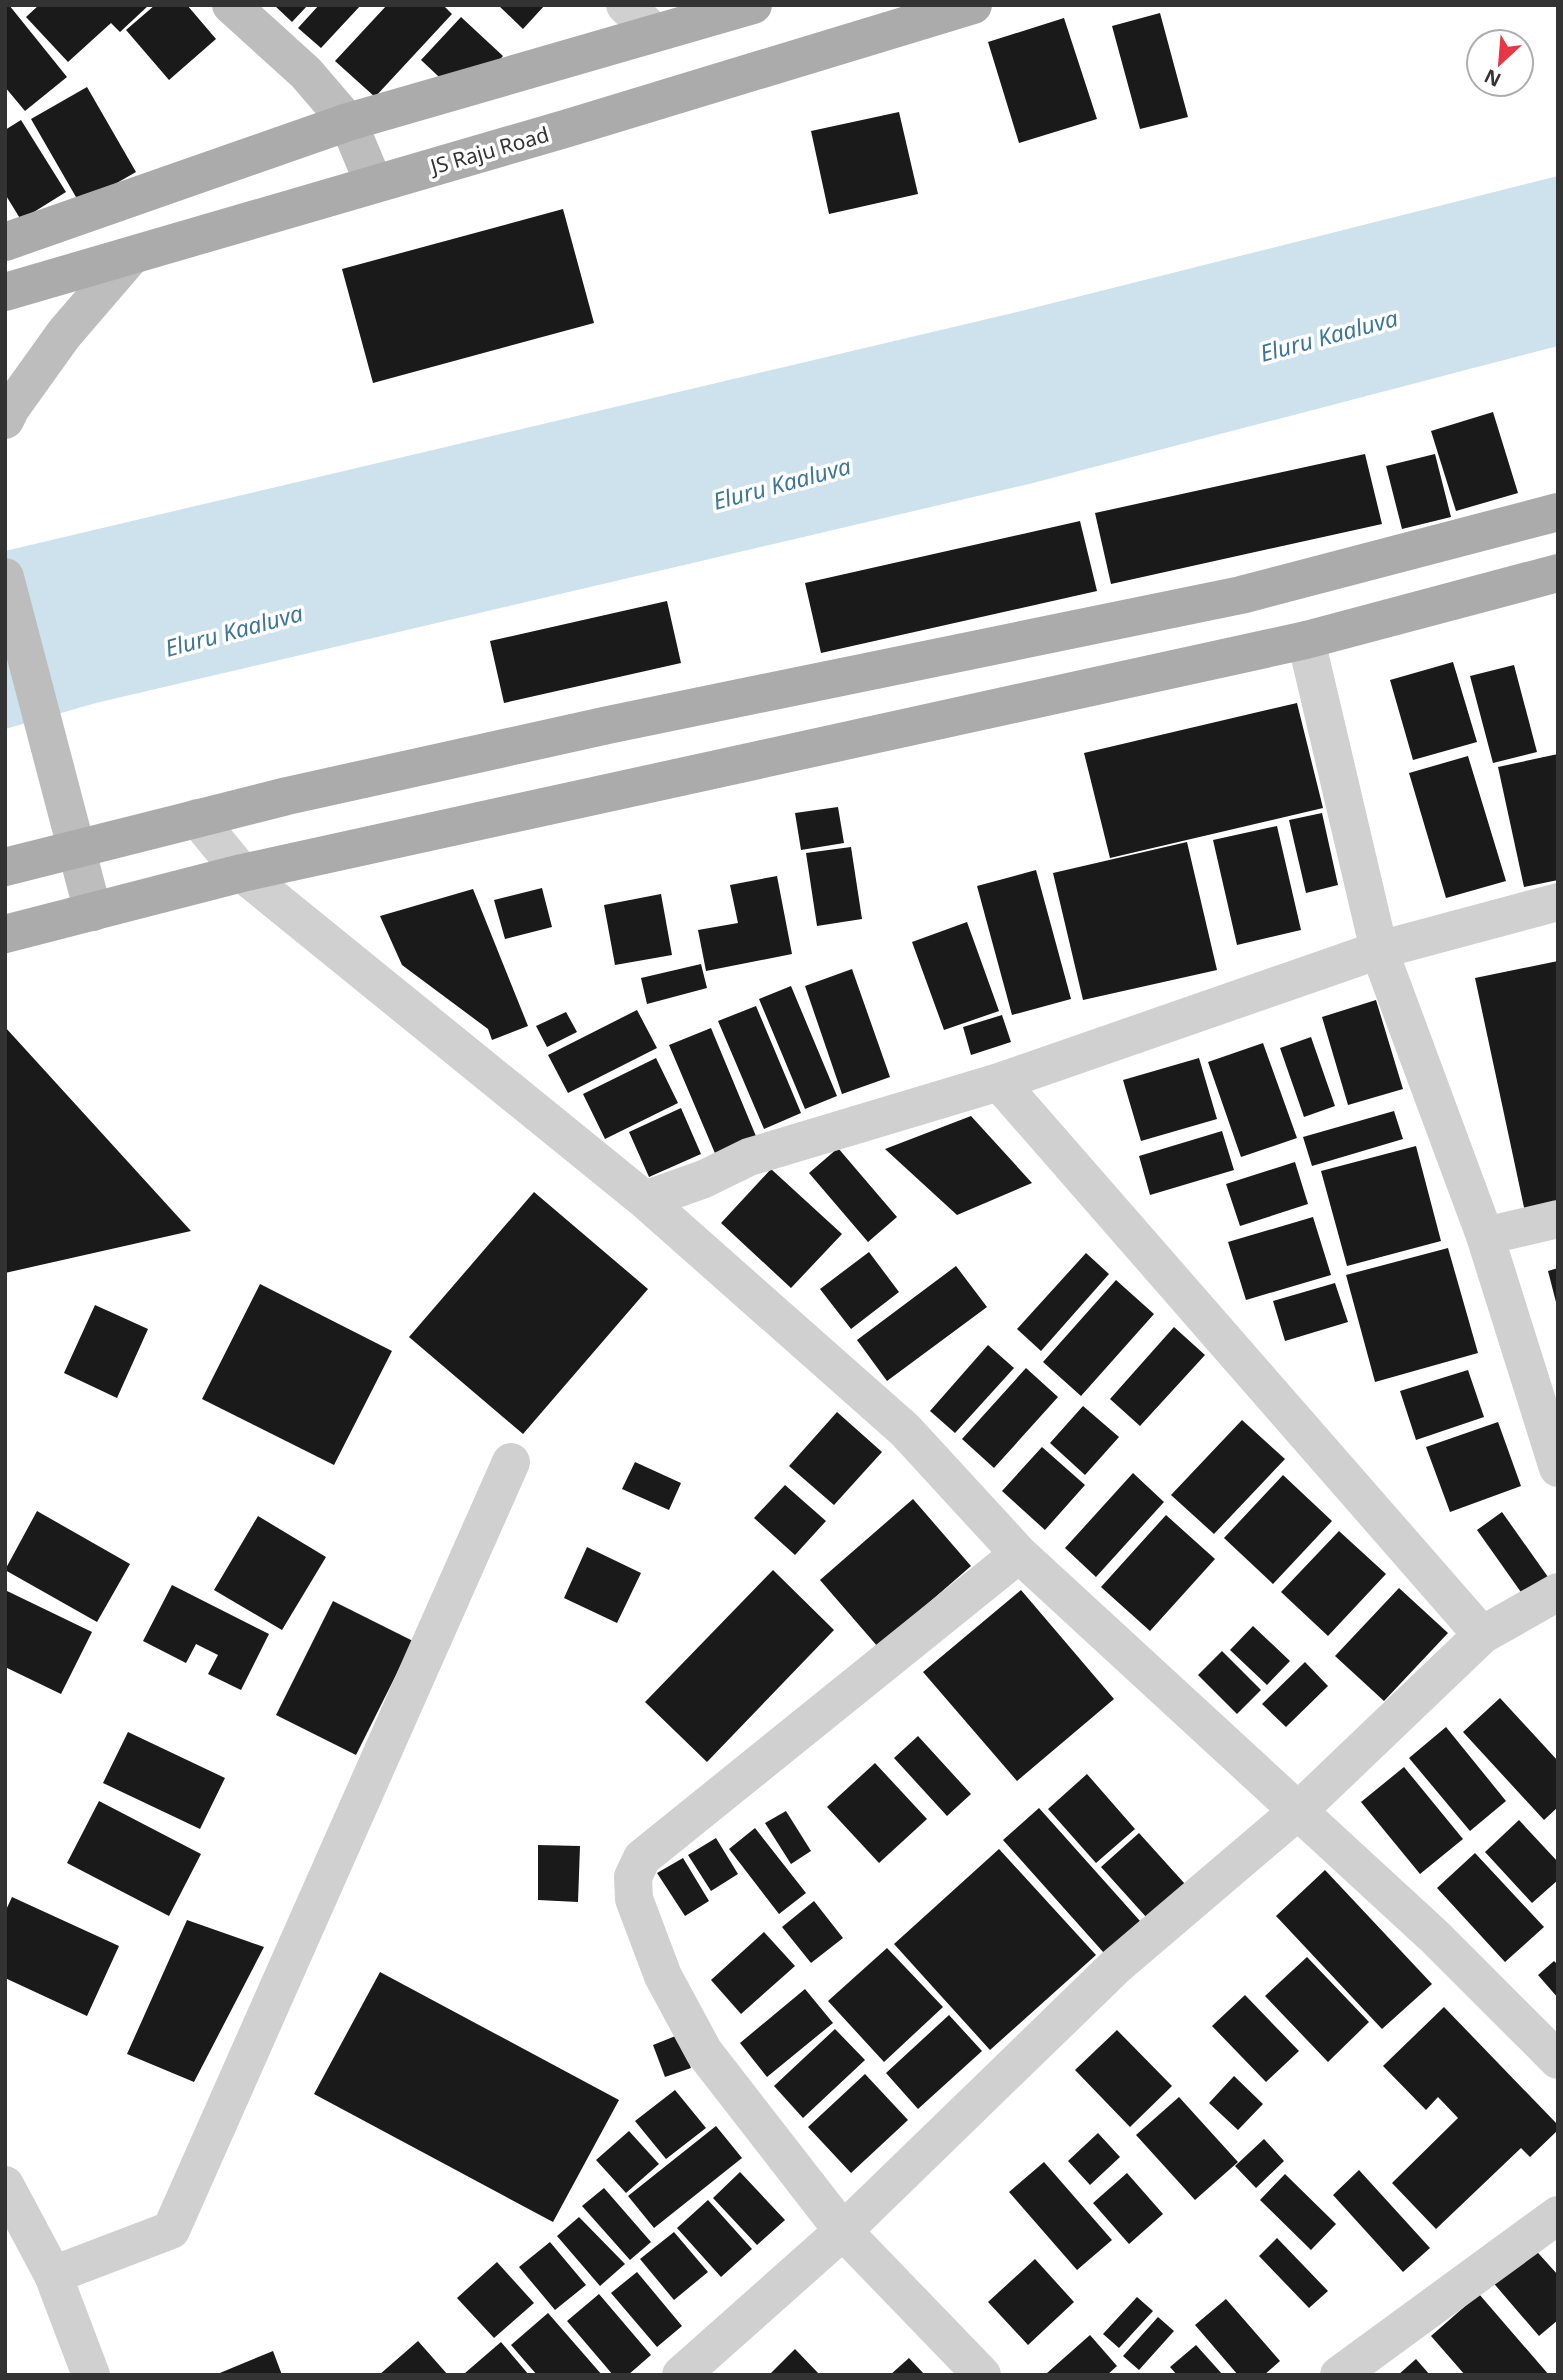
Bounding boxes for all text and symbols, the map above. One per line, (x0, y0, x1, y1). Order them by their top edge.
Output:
north arrow (1465, 28, 1535, 98)
text: N (1480, 63, 1505, 93)
street label: JS Raju Road (425, 120, 552, 181)
water label: Eluru Kaaluva (1256, 301, 1401, 369)
water label: Eluru Kaaluva (709, 449, 854, 517)
water label: Eluru Kaaluva (161, 596, 306, 664)

